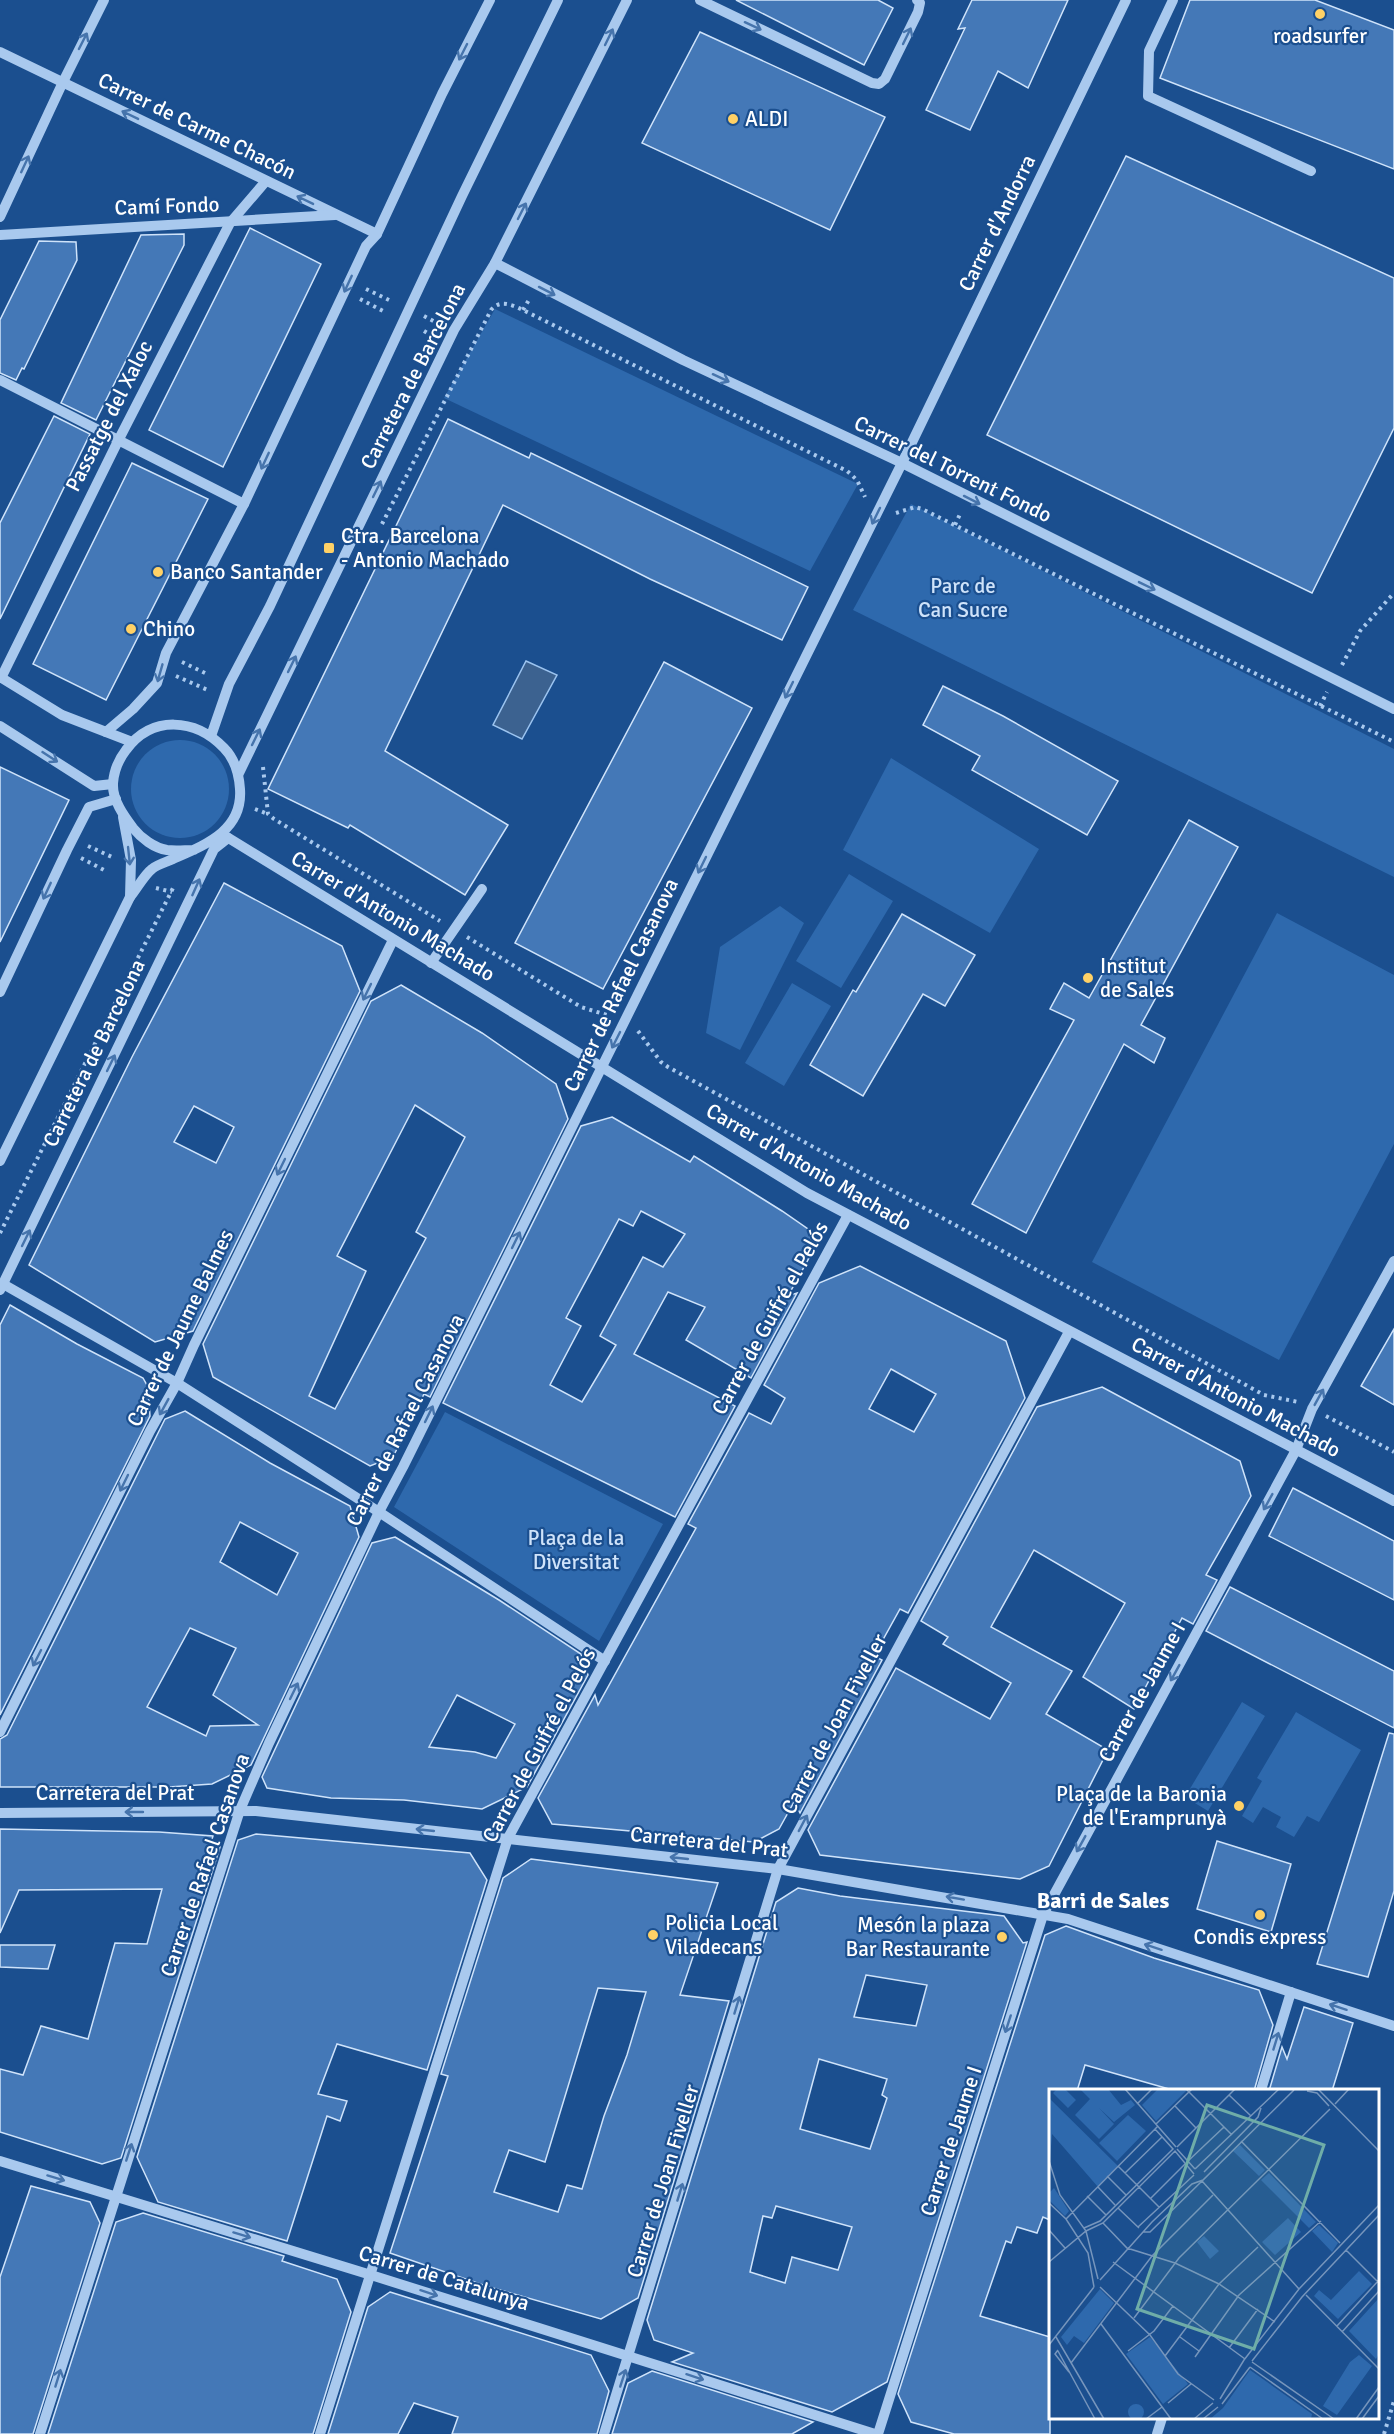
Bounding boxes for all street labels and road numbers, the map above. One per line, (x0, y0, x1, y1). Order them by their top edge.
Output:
street label: Carrer de Carme Chacón (94, 67, 300, 185)
street label: Carrer d'Andorra (953, 150, 1041, 296)
street label: Camí Fondo (114, 191, 220, 221)
street label: Carretera de Barcelona (355, 279, 471, 473)
street label: Passatge del Xaloc (60, 336, 158, 496)
street label: Carrer del Torrent Fondo (850, 410, 1056, 528)
street label: Carrer d'Antonio Machado (286, 845, 500, 987)
street label: Carrer de Rafael Casanova (558, 874, 684, 1096)
street label: Carretera de Barcelona (37, 955, 151, 1151)
street label: Carrer d'Antonio Machado (702, 1097, 916, 1237)
street label: Carrer de Guifré el Pelós (706, 1217, 834, 1419)
street label: Carrer de Jaume Balmes (121, 1225, 239, 1431)
street label: Carrer de Rafael Casanova (340, 1310, 470, 1530)
street label: Carrer d'Antonio Machado (1127, 1331, 1345, 1463)
street label: Carrer de Jaume I (1093, 1617, 1191, 1767)
street label: Carrer de Joan Fiveller (775, 1629, 893, 1819)
street label: Carrer de Guifré el Pelós (477, 1643, 601, 1847)
street label: Carrer de Rafael Casanova (154, 1750, 256, 1980)
street label: Carretera del Prat (36, 1780, 194, 1806)
street label: Carretera del Prat (629, 1821, 789, 1863)
street label: Carrer de Jaume I (914, 2063, 988, 2219)
street label: Carrer de Joan Fiveller (621, 2081, 705, 2281)
street label: Carrer de Catalunya (356, 2240, 532, 2316)

